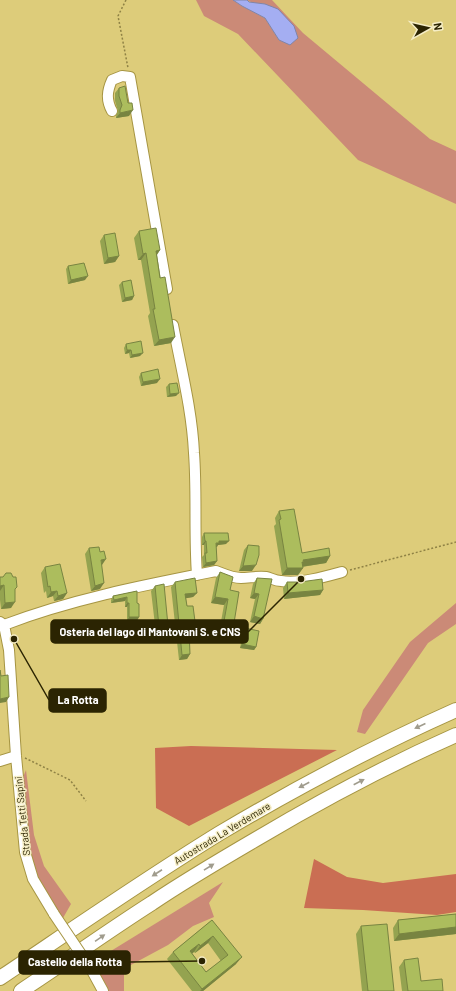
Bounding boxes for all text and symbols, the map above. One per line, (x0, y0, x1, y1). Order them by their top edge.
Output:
north arrow (408, 8, 448, 48)
text: N (431, 22, 445, 31)
callout: Osteria del lago di Mantovani S. e CNS (51, 620, 248, 643)
text: Osteria del lago di Mantovani S. e CNS (59, 625, 241, 638)
callout: La Rotta (49, 689, 106, 712)
text: La Rotta (57, 693, 99, 706)
one-way arrow (415, 723, 426, 729)
street label: Strada Tetti Sapini (12, 776, 32, 856)
one-way arrow (353, 779, 364, 785)
one-way arrow (299, 782, 310, 788)
street label: Autostrada La Verdemare (172, 799, 272, 867)
one-way arrow (203, 863, 215, 870)
one-way arrow (152, 869, 162, 877)
one-way arrow (95, 934, 105, 942)
callout: Castello della Rotta (19, 951, 130, 974)
text: Castello della Rotta (28, 955, 122, 968)

